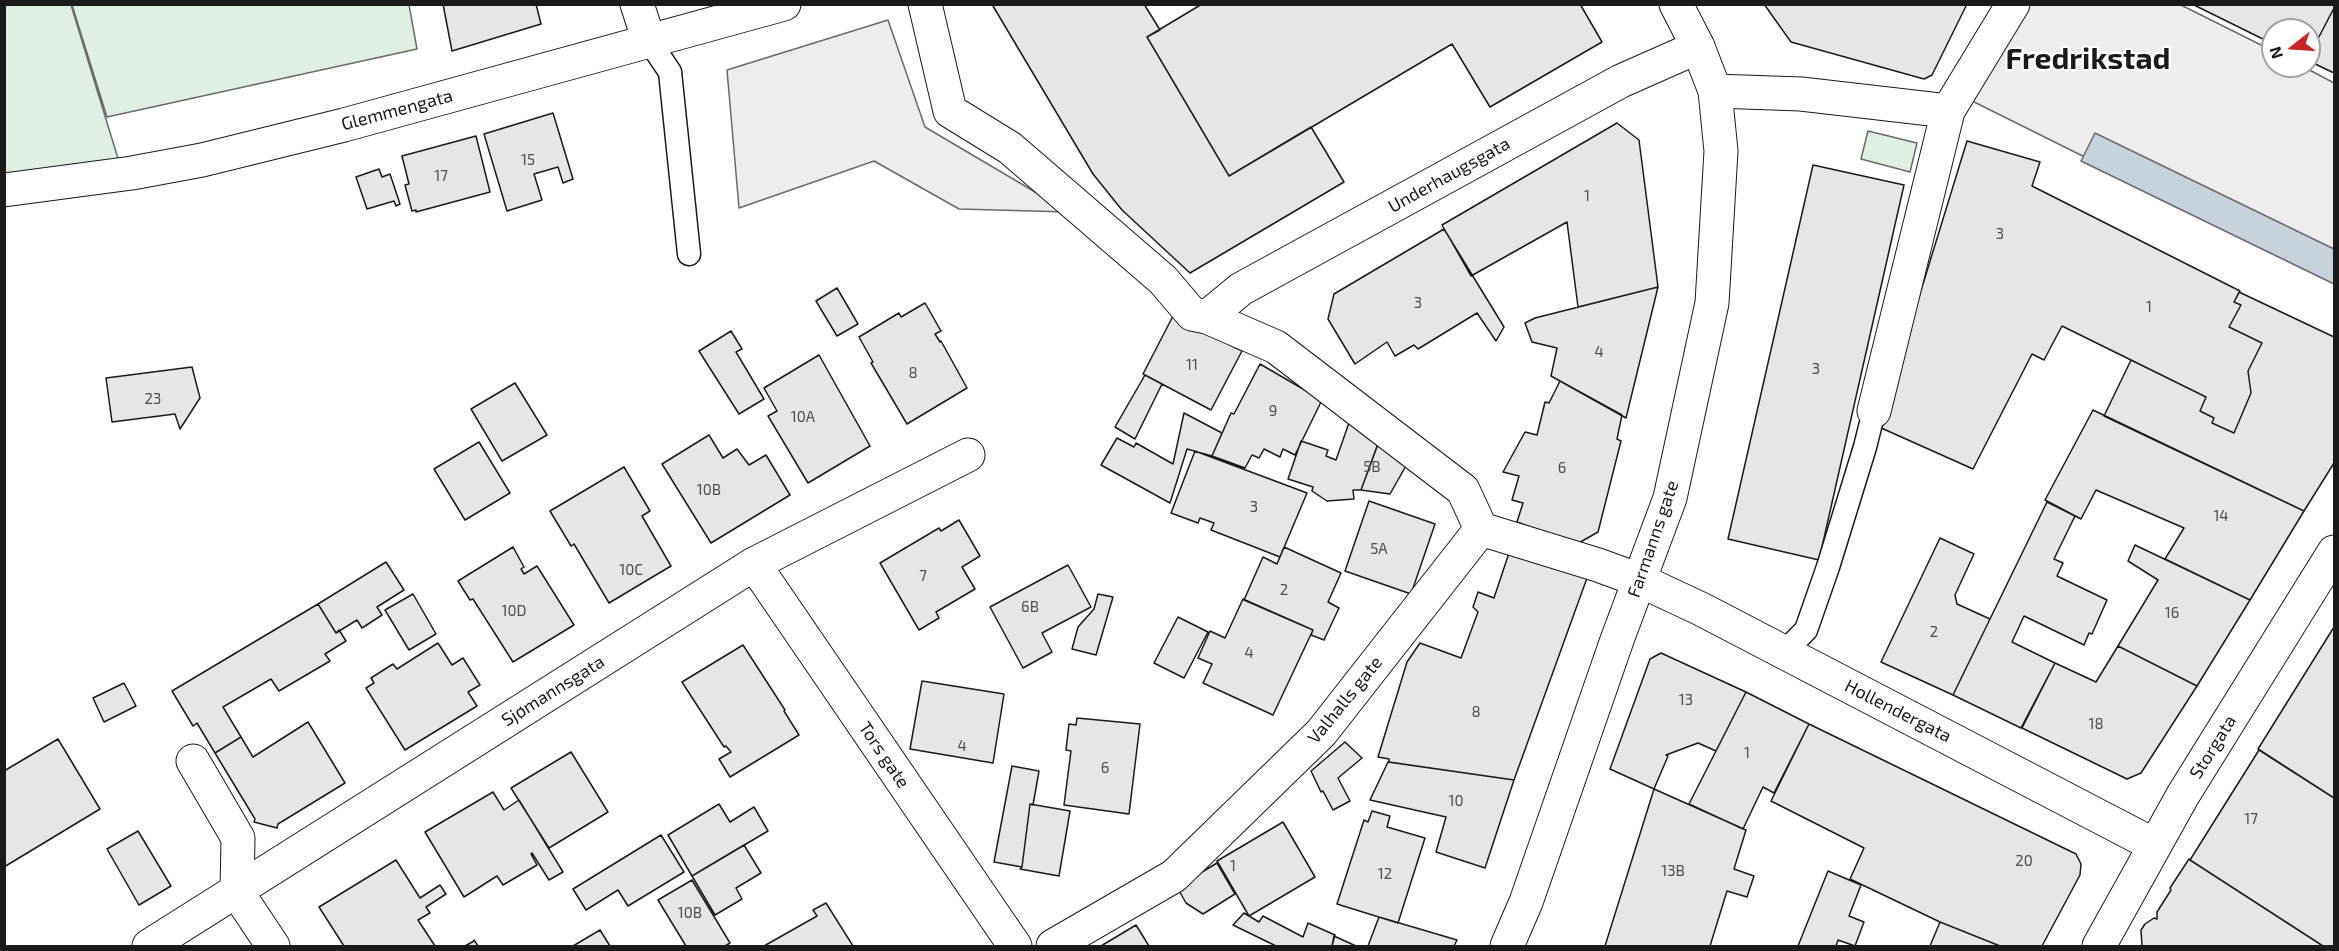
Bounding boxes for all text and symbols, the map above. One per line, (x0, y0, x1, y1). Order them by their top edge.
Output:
north arrow (2261, 18, 2321, 78)
district label: Fredrikstad (2006, 41, 2170, 77)
text: N (2264, 45, 2286, 61)
street label: Glemmengata (339, 85, 455, 135)
street label: Underhaugsgata (1384, 133, 1514, 217)
house number: 15 (521, 151, 535, 169)
house number: 17 (434, 167, 448, 185)
house number: 1 (1584, 187, 1590, 205)
house number: 3 (1996, 225, 2004, 243)
house number: 3 (1414, 294, 1422, 312)
house number: 1 (2146, 298, 2152, 316)
house number: 4 (1594, 343, 1604, 361)
house number: 11 (1186, 356, 1198, 374)
house number: 3 (1812, 360, 1820, 378)
house number: 8 (908, 364, 918, 382)
house number: 23 (145, 390, 161, 408)
house number: 9 (1269, 402, 1277, 420)
house number: 10A (791, 408, 815, 426)
house number: 5B (1363, 458, 1381, 476)
house number: 6 (1558, 459, 1566, 477)
street label: Farmanns gate (1623, 478, 1683, 600)
house number: 10B (697, 481, 721, 499)
house number: 3 (1250, 498, 1258, 516)
house number: 14 (2213, 507, 2229, 525)
house number: 5A (1370, 540, 1388, 558)
house number: 10C (619, 561, 643, 579)
house number: 7 (919, 567, 927, 585)
house number: 2 (1280, 581, 1288, 599)
house number: 6B (1021, 598, 1039, 616)
house number: 10D (502, 602, 526, 620)
house number: 16 (2165, 604, 2179, 622)
house number: 2 (1930, 623, 1938, 641)
house number: 4 (1244, 644, 1254, 662)
street label: Sjømannsgata (498, 651, 608, 731)
street label: Valhalls gate (1303, 652, 1387, 748)
street label: Hollendergata (1841, 675, 1955, 747)
house number: 13 (1679, 691, 1693, 709)
house number: 8 (1471, 703, 1481, 721)
street label: Storgata (2185, 711, 2241, 783)
house number: 18 (2088, 715, 2104, 733)
street label: Tors gate (854, 718, 914, 792)
house number: 4 (957, 737, 967, 755)
house number: 1 (1744, 744, 1750, 762)
house number: 6 (1101, 759, 1109, 777)
house number: 10 (1448, 792, 1464, 810)
house number: 17 (2244, 810, 2258, 828)
house number: 20 (2015, 852, 2033, 870)
house number: 1 (1230, 857, 1236, 875)
house number: 13B (1661, 862, 1685, 880)
house number: 12 (1378, 865, 1392, 883)
house number: 10B (678, 904, 702, 922)

